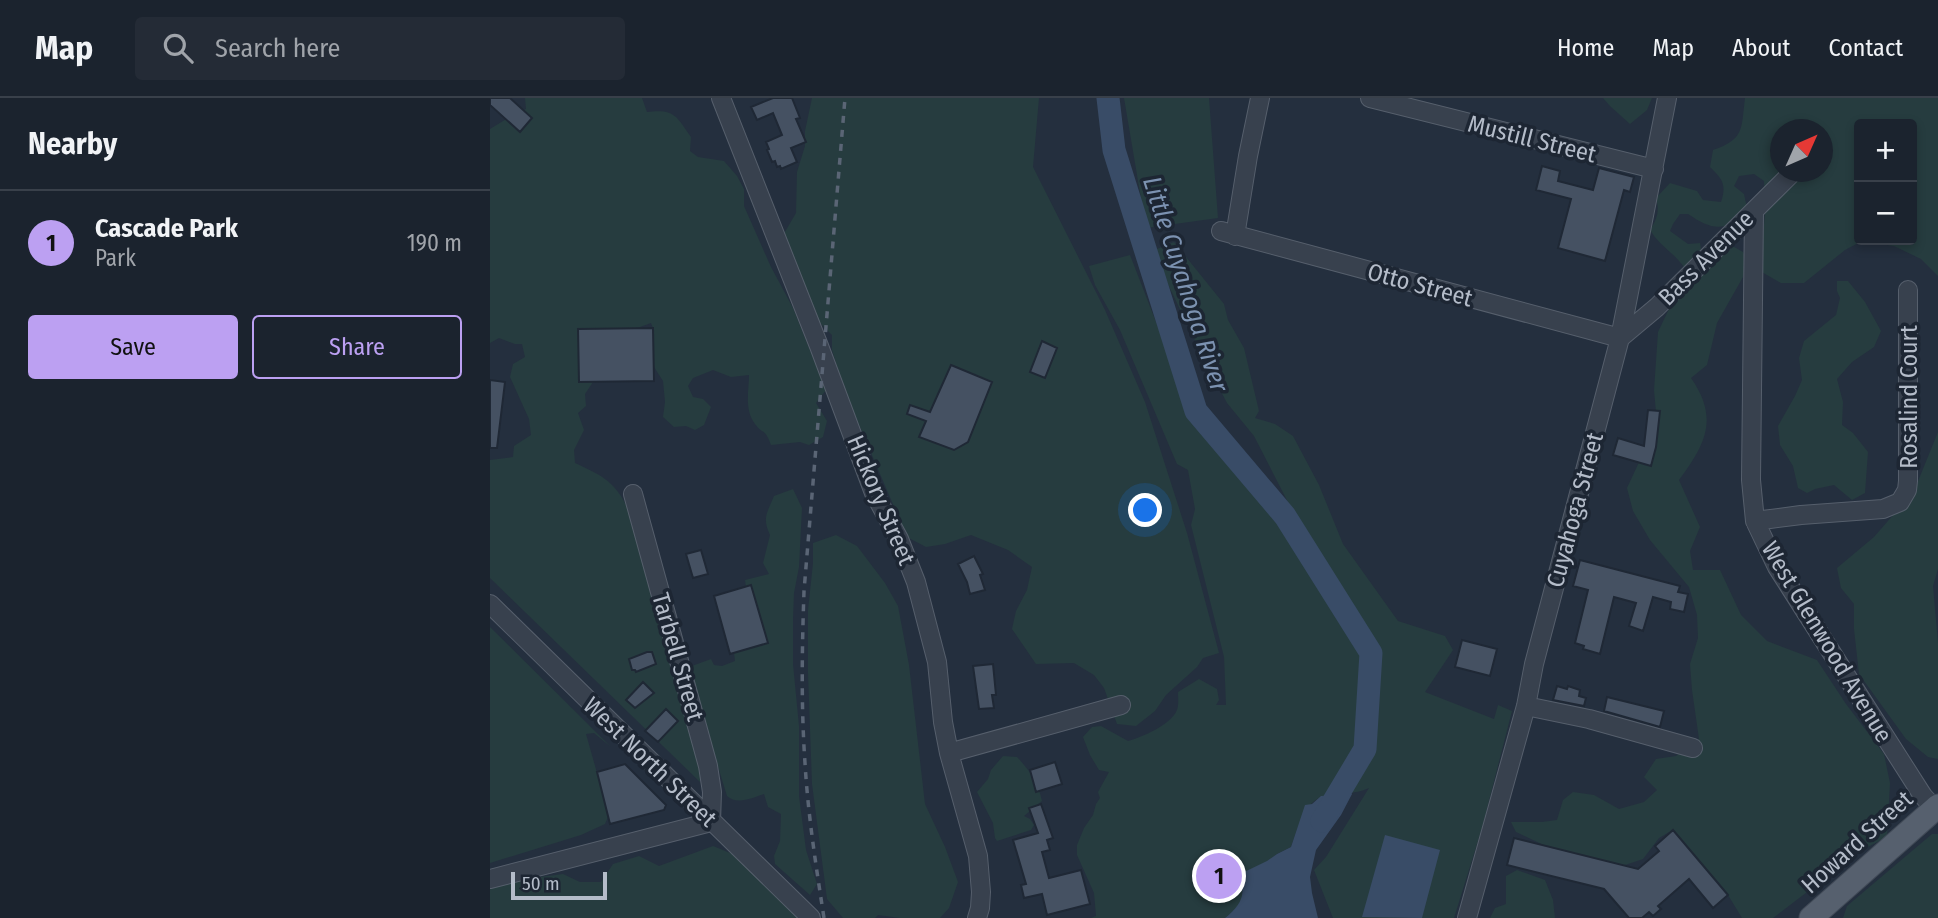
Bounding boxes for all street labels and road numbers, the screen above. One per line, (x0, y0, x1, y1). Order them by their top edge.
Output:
street label: Mustill Street (1465, 110, 1599, 168)
street label: Bass Avenue (1653, 205, 1759, 311)
street label: Otto Street (1364, 258, 1476, 312)
street label: Rosalind Court (1895, 325, 1923, 469)
street label: Cuyahoga Street (1541, 429, 1609, 590)
street label: Hickory Street (841, 431, 921, 569)
street label: West Glenwood Avenue (1756, 536, 1898, 748)
street label: Tarbell Street (646, 590, 710, 724)
street label: West North Street (578, 691, 722, 833)
street label: Howard Street (1796, 785, 1918, 899)

